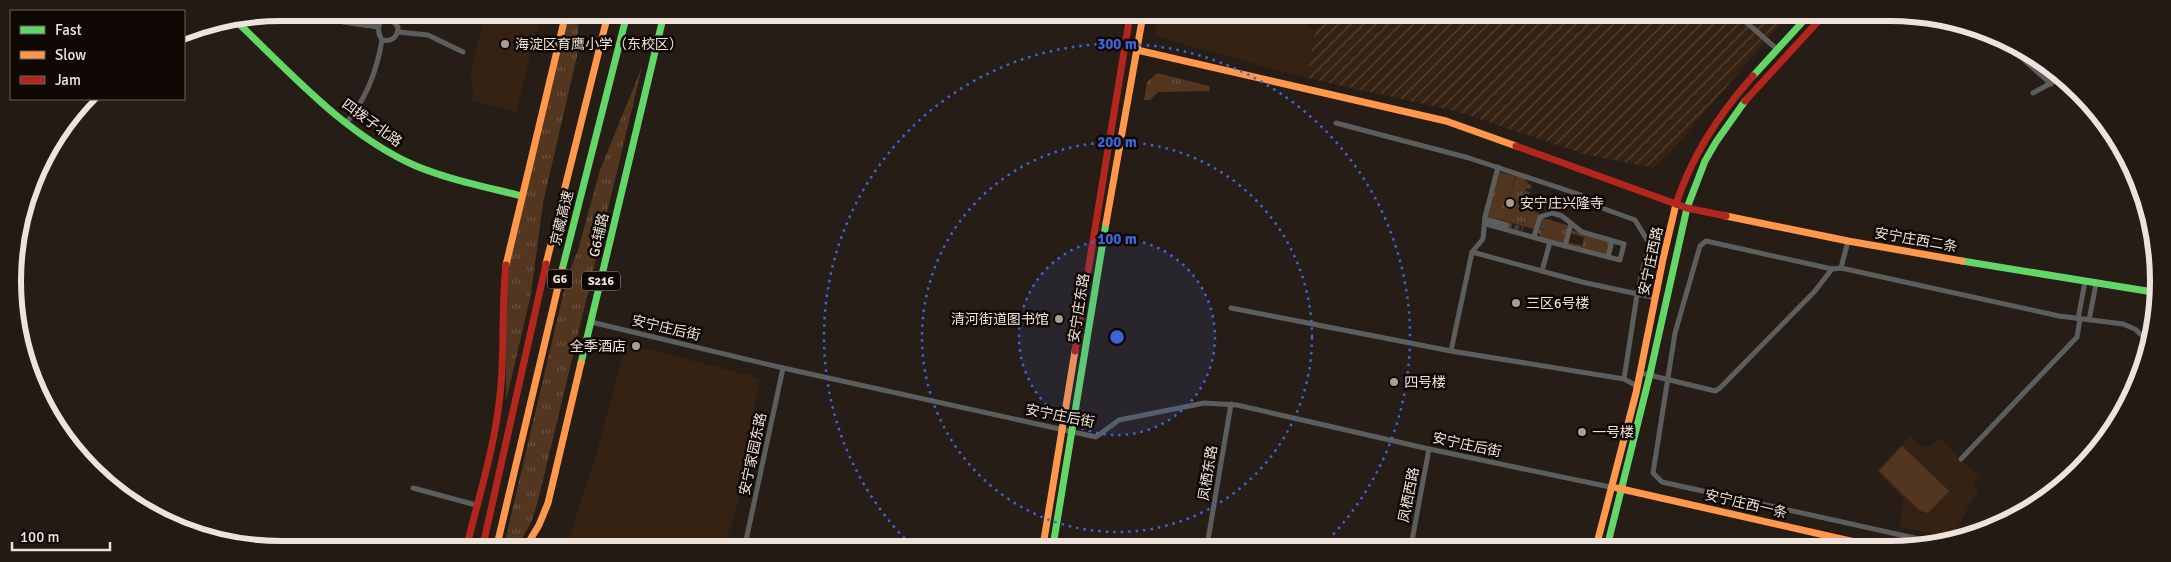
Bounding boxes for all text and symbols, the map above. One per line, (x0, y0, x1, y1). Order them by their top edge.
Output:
legend (10, 10, 185, 100)
text: Fast (55, 21, 82, 39)
text: 300 m (1097, 35, 1137, 53)
place label: 海淀区育鹰小学（东校区） (515, 36, 683, 53)
marker: 海淀区育鹰小学（东校区） (499, 38, 511, 50)
text: Slow (55, 46, 86, 64)
text: Jam (55, 71, 81, 89)
street label: 四拨子北路 (339, 96, 405, 150)
text: 200 m (1097, 133, 1137, 151)
street label: 京藏高速 (547, 189, 577, 247)
place label: 安宁庄兴隆寺 (1520, 195, 1604, 212)
marker: 安宁庄兴隆寺 (1504, 197, 1516, 209)
street label: G6辅路 (586, 211, 612, 259)
street label: 安宁庄西二条 (1873, 224, 1959, 256)
street label: 安宁庄西路 (1635, 225, 1667, 297)
text: 100 m (1097, 230, 1137, 248)
road number: G6 (548, 270, 572, 288)
road number: S216 (582, 272, 620, 290)
street label: 安宁庄东路 (1065, 272, 1093, 344)
place label: 三区6号楼 (1526, 295, 1590, 312)
marker: 三区6号楼 (1510, 297, 1522, 309)
place label: 清河街道图书馆 (951, 311, 1049, 328)
street label: 安宁庄后街 (630, 312, 702, 344)
marker: 清河街道图书馆 (1053, 313, 1065, 325)
centre of rings (1108, 328, 1126, 346)
place label: 全季酒店 (570, 338, 626, 355)
marker: 全季酒店 (630, 340, 642, 352)
place label: 四号楼 (1404, 374, 1446, 391)
marker: 四号楼 (1388, 376, 1400, 388)
street label: 安宁庄后街 (1024, 401, 1096, 431)
street label: 安宁家园东路 (736, 411, 770, 497)
place label: 一号楼 (1592, 424, 1634, 441)
marker: 一号楼 (1576, 426, 1588, 438)
street label: 安宁庄后街 (1431, 429, 1503, 461)
street label: 凤栖东路 (1195, 444, 1221, 502)
street label: 凤栖西路 (1395, 466, 1423, 524)
street label: 安宁庄西一条 (1703, 486, 1789, 522)
scale bar (12, 520, 110, 552)
text: 100 m (20, 528, 60, 546)

